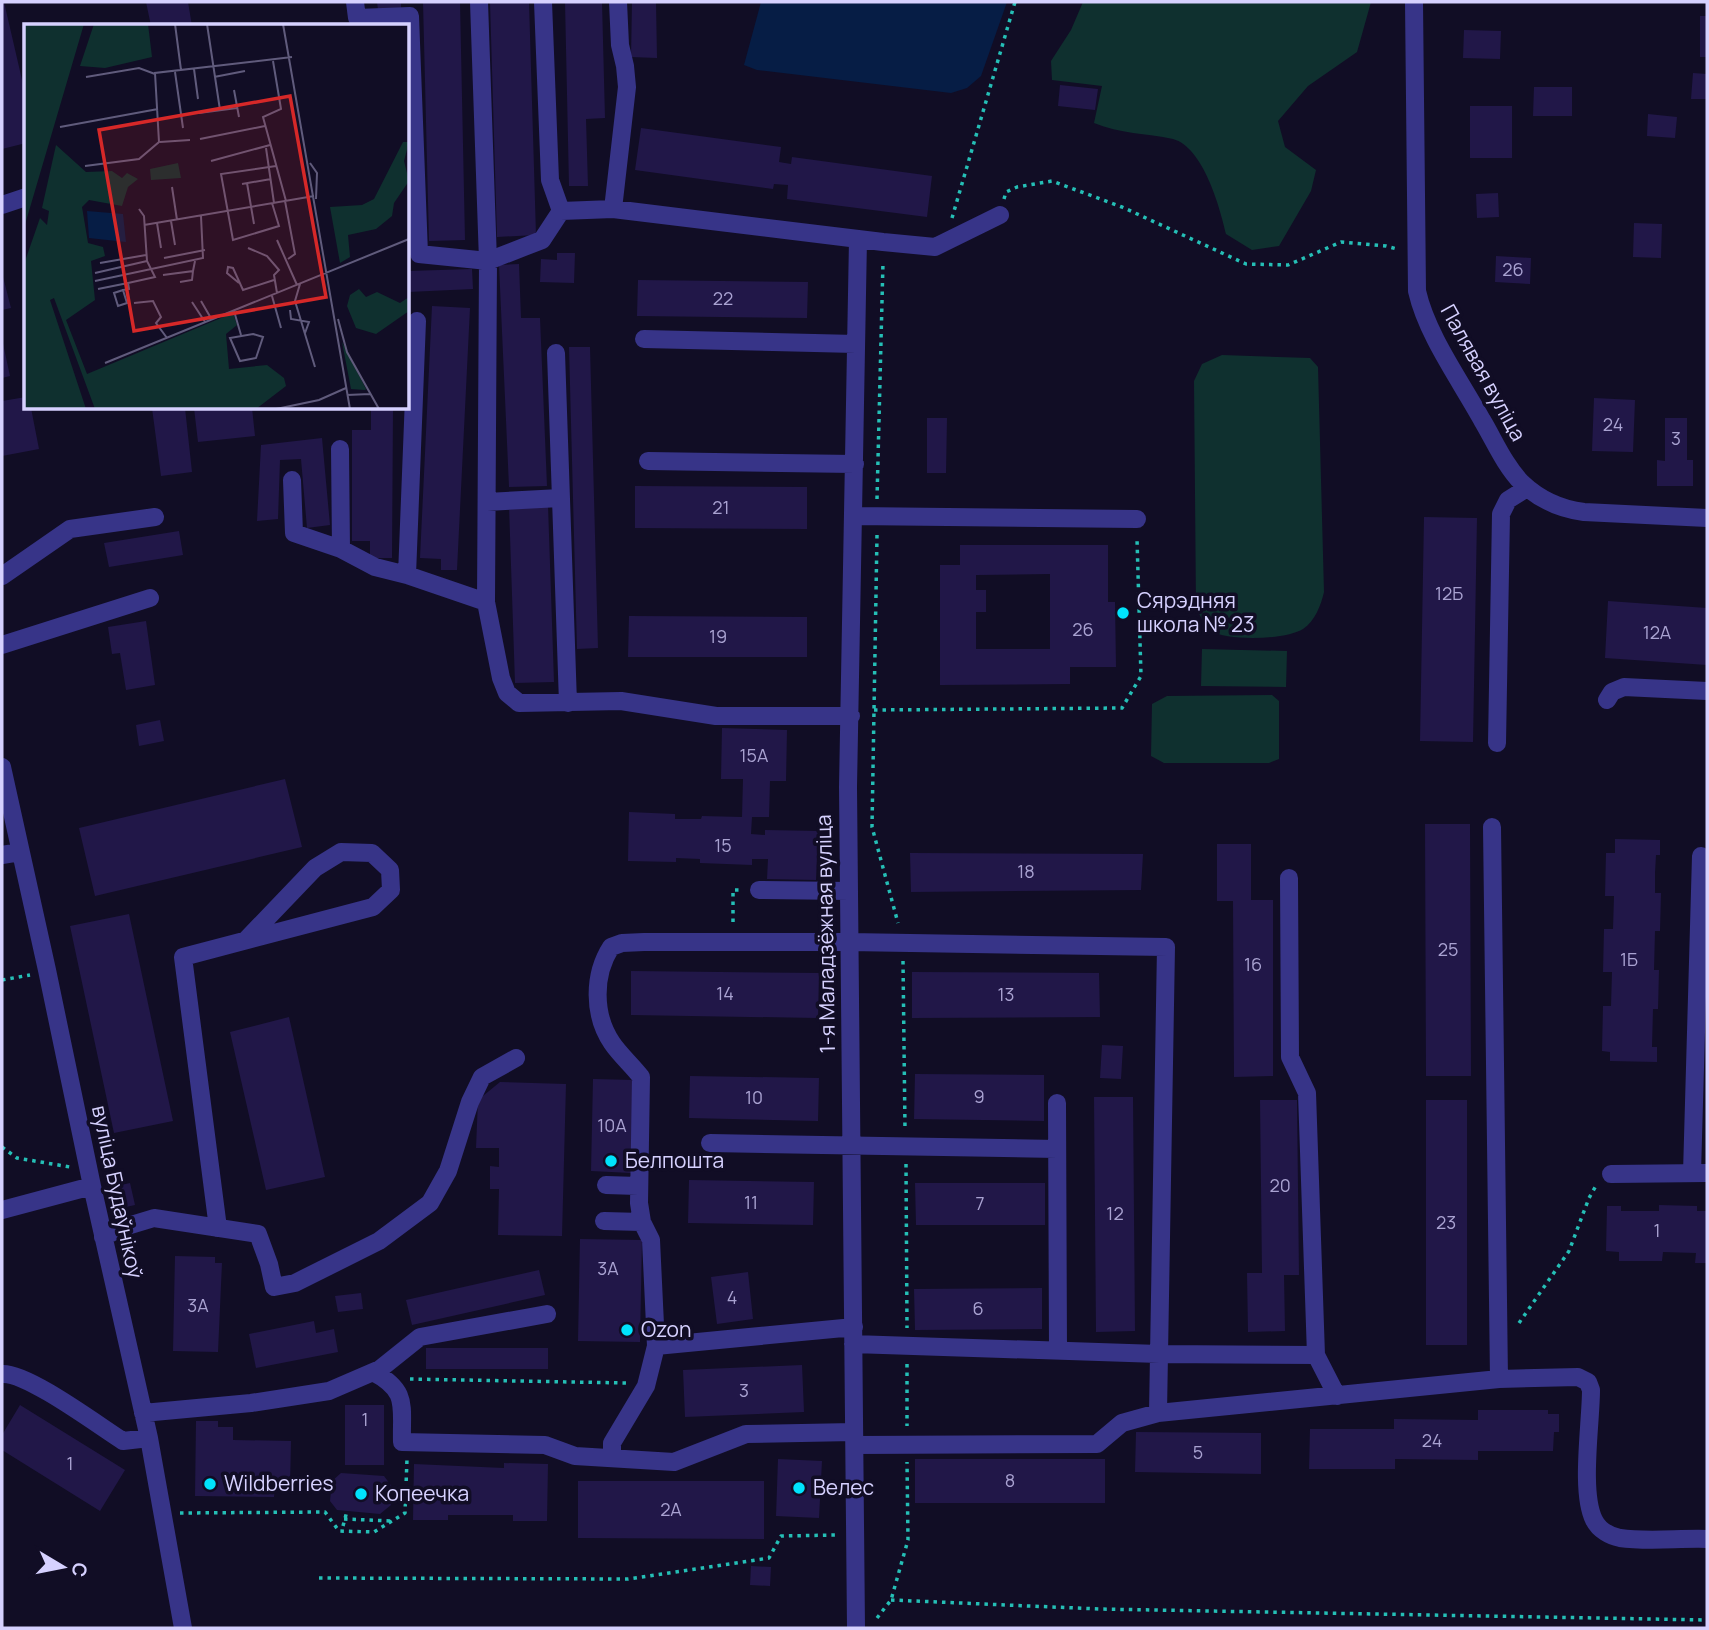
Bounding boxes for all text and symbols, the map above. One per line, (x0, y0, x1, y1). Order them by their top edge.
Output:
inset map (24, 24, 410, 410)
house number: 26 (1502, 257, 1524, 281)
house number: 22 (713, 286, 733, 310)
street label: Палявая вуліца (1435, 299, 1533, 446)
house number: 24 (1603, 412, 1623, 436)
house number: 3 (1671, 426, 1681, 450)
house number: 21 (712, 495, 730, 519)
house number: 12Б (1435, 581, 1463, 605)
place label: Сярэдняя школа № 23 (1137, 586, 1255, 638)
marker: Сярэдняя школа № 23 (1115, 605, 1131, 621)
house number: 26 (1072, 617, 1094, 641)
house number: 12А (1643, 620, 1672, 644)
house number: 19 (709, 624, 727, 648)
house number: 15А (740, 743, 769, 767)
street label: 1-я Маладзёжная вуліца (809, 814, 841, 1054)
house number: 15 (714, 833, 732, 857)
house number: 18 (1017, 859, 1035, 883)
house number: 25 (1438, 937, 1458, 961)
house number: 1Б (1620, 947, 1638, 971)
house number: 16 (1244, 952, 1262, 976)
house number: 14 (716, 981, 734, 1005)
house number: 13 (998, 982, 1014, 1006)
house number: 9 (973, 1084, 985, 1108)
house number: 10 (745, 1085, 763, 1109)
street label: вуліца Будаўнікоў (86, 1103, 150, 1281)
house number: 10А (597, 1113, 627, 1137)
place label: Белпошта (625, 1146, 724, 1174)
marker: Белпошта (603, 1153, 619, 1169)
house number: 20 (1269, 1173, 1291, 1197)
house number: 11 (744, 1190, 758, 1214)
house number: 7 (975, 1191, 985, 1215)
house number: 12 (1106, 1201, 1124, 1225)
house number: 23 (1436, 1210, 1456, 1234)
house number: 1 (1653, 1218, 1661, 1242)
house number: 3А (597, 1256, 619, 1280)
house number: 4 (727, 1285, 737, 1309)
house number: 3А (187, 1293, 209, 1317)
house number: 6 (972, 1296, 984, 1320)
place label: Ozon (641, 1315, 691, 1343)
marker: Ozon (619, 1322, 635, 1338)
house number: 3 (739, 1378, 749, 1402)
house number: 1 (361, 1407, 369, 1431)
house number: 24 (1422, 1428, 1442, 1452)
house number: 5 (1193, 1440, 1203, 1464)
house number: 1 (66, 1451, 74, 1475)
house number: 8 (1005, 1468, 1015, 1492)
place label: Wildberries (224, 1469, 334, 1497)
place label: Велес (813, 1473, 874, 1501)
marker: Wildberries (202, 1476, 218, 1492)
place label: Копеечка (375, 1479, 469, 1507)
marker: Велес (791, 1480, 807, 1496)
marker: Копеечка (353, 1486, 369, 1502)
house number: 2А (660, 1497, 682, 1521)
north arrow (28, 1532, 98, 1602)
text: С (66, 1561, 94, 1579)

